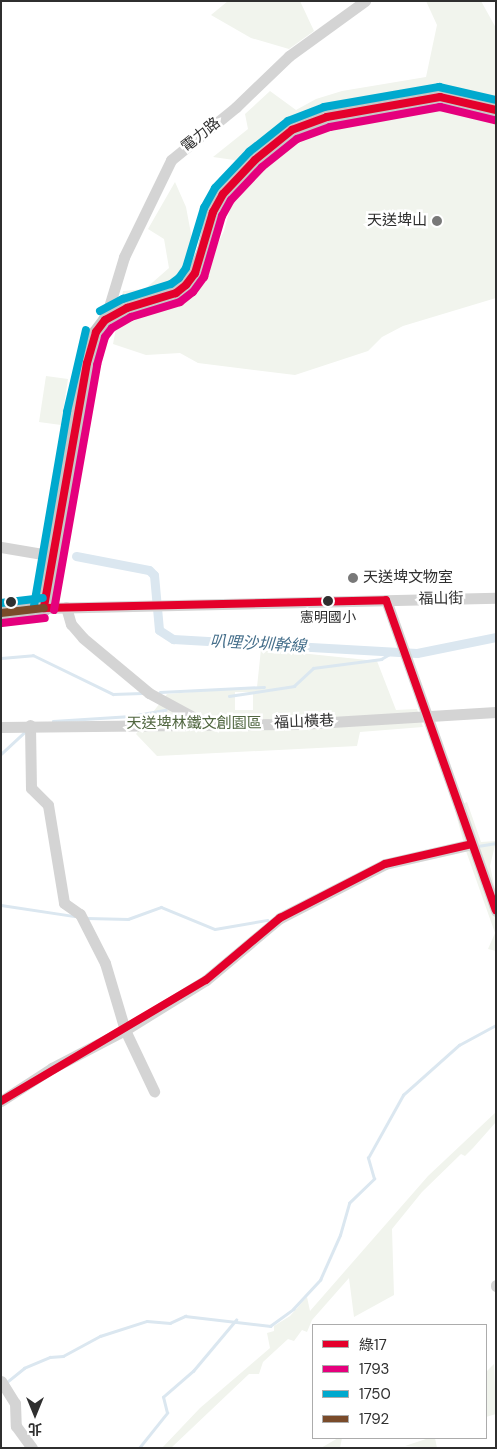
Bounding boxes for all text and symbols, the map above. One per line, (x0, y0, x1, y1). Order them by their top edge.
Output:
street label: 電力路 (178, 114, 224, 156)
place label: 天送埤山 (367, 212, 427, 230)
marker: 天送埤山 (431, 215, 443, 227)
place label: 天送埤文物室 (363, 569, 453, 587)
marker: 天送埤文物室 (347, 572, 359, 584)
street label: 福山街 (418, 590, 464, 608)
marker: 憲明國小 (323, 596, 333, 606)
unlabelled marker (6, 597, 16, 607)
place label: 憲明國小 (300, 609, 356, 625)
water label: 叭哩沙圳幹線 (210, 632, 306, 656)
street label: 福山橫巷 (274, 712, 334, 732)
park label: 天送埤林鐵文創園區 (127, 715, 261, 733)
legend (312, 1324, 487, 1439)
text: 綠17 (359, 1335, 387, 1355)
text: 1793 (359, 1359, 389, 1379)
text: 1750 (359, 1384, 391, 1404)
north arrow (10, 1389, 60, 1439)
text: 1792 (359, 1409, 389, 1429)
text: 北 (28, 1420, 42, 1438)

